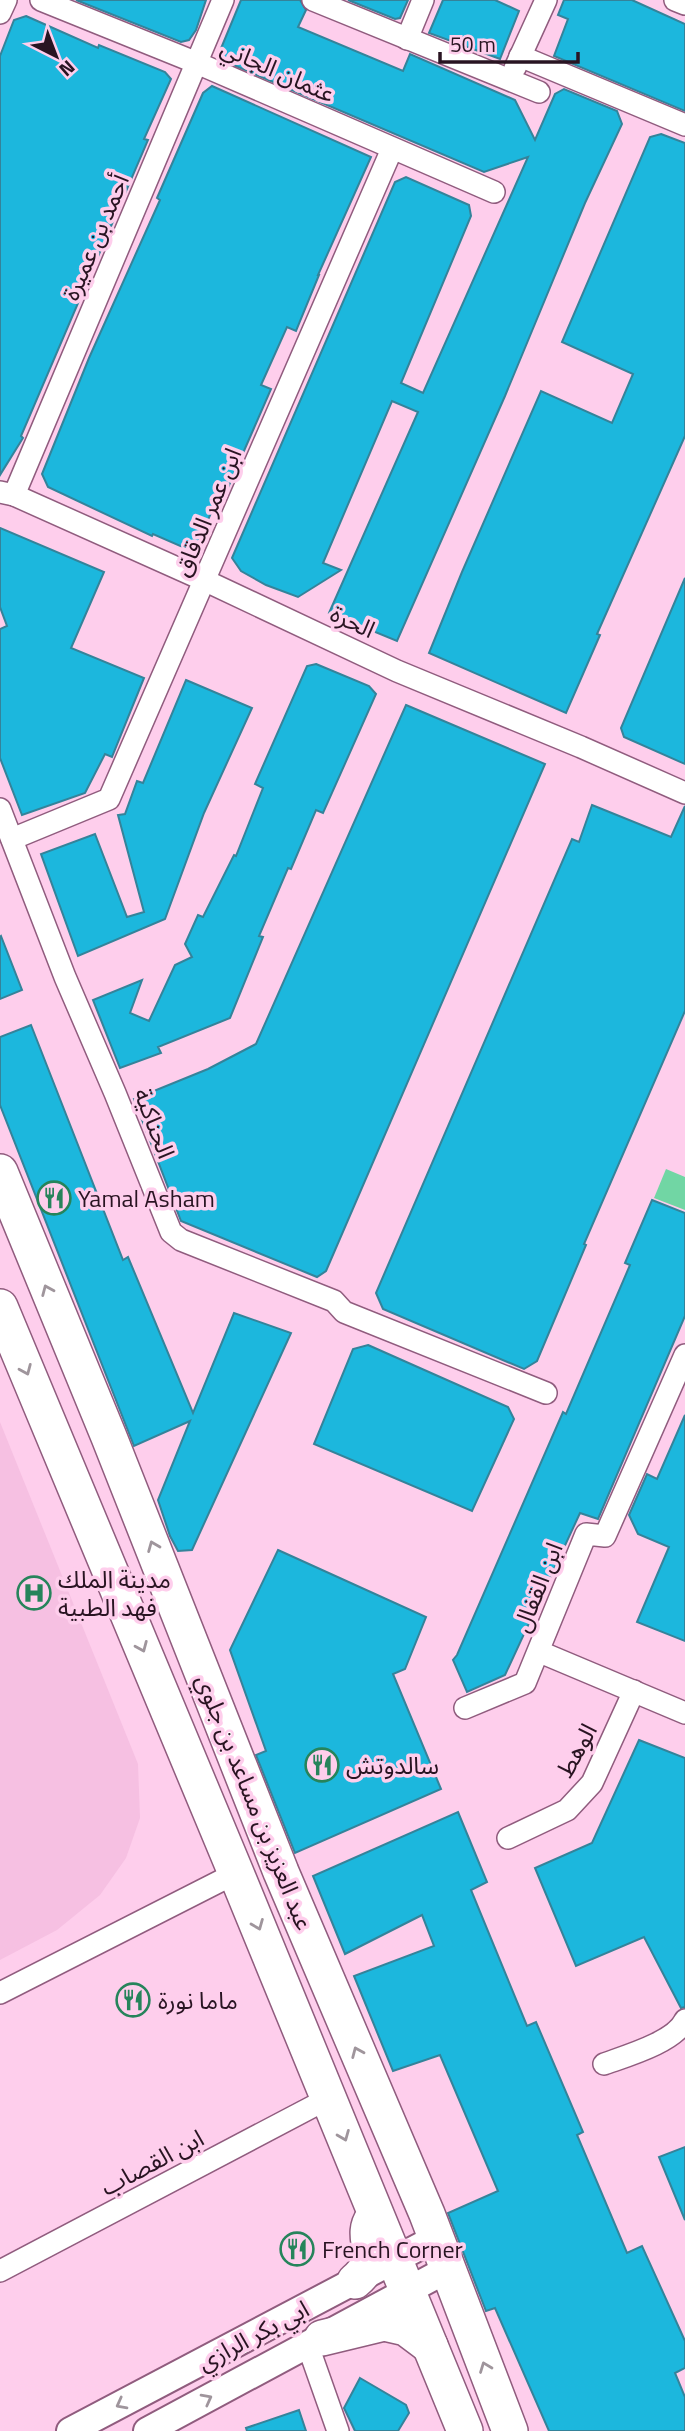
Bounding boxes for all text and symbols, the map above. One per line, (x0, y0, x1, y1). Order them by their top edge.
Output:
north arrow (21, 21, 91, 91)
scale bar (440, 21, 578, 65)
text: 50 m (450, 28, 496, 60)
street label: عثمان الجاني (214, 29, 341, 113)
text: N (53, 54, 82, 84)
street label: أحمد بن عميرة (52, 168, 138, 306)
street label: ابن عمر الدقاق (164, 442, 250, 582)
street label: الحرة (325, 595, 381, 647)
street label: الحناكية (125, 1082, 185, 1164)
restaurant icon: Yamal Asham (35, 1179, 73, 1217)
place label: Yamal Asham (78, 1180, 215, 1216)
one-way arrow (42, 1285, 56, 1297)
one-way arrow (18, 1363, 32, 1375)
street label: ابن القفال (503, 1537, 571, 1637)
one-way arrow (147, 1541, 161, 1553)
place label: مدينة الملك فهد الطبية (58, 1561, 171, 1625)
hospital icon: مدينة الملك فهد الطبية (15, 1574, 53, 1612)
one-way arrow (134, 1641, 148, 1653)
street label: عبد العزيز بن مساعد بن جلوي (186, 1669, 323, 1936)
street label: الوهط (546, 1716, 606, 1784)
restaurant icon: سالدوتش (303, 1746, 341, 1784)
place label: سالدوتش (346, 1747, 439, 1783)
one-way arrow (249, 1919, 263, 1931)
restaurant icon: ماما نورة (114, 1981, 152, 2019)
place label: ماما نورة (158, 1982, 238, 2018)
one-way arrow (352, 2047, 366, 2059)
street label: ابن القصاب (94, 2120, 210, 2204)
one-way arrow (335, 2129, 349, 2141)
restaurant icon: French Corner (278, 2230, 316, 2268)
place label: French Corner (322, 2231, 463, 2267)
street label: ابي بكر الرازي (191, 2290, 316, 2381)
one-way arrow (480, 2362, 494, 2374)
one-way arrow (200, 2394, 212, 2407)
one-way arrow (116, 2396, 128, 2409)

